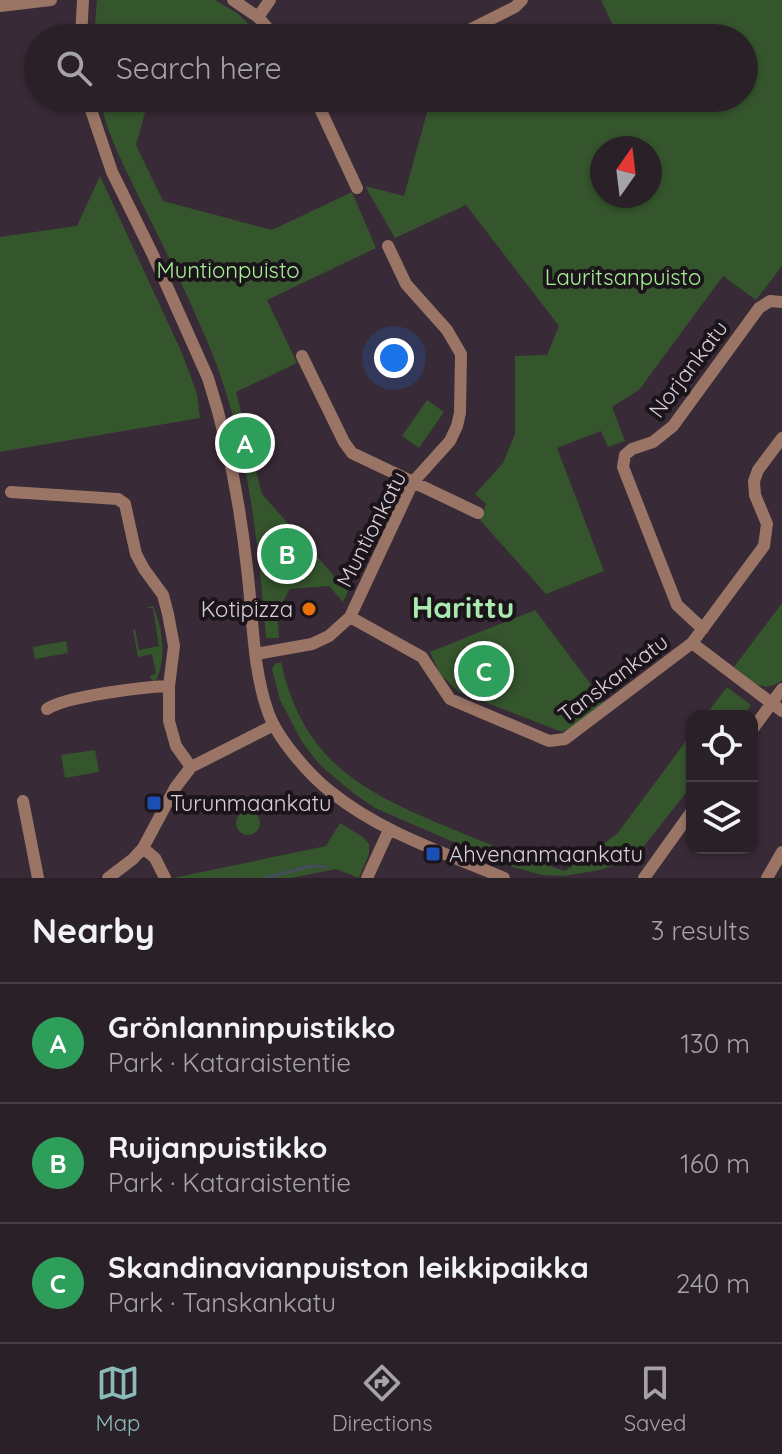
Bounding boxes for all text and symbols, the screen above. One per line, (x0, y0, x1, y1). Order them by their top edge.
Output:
search box (24, 24, 758, 112)
icon: search (52, 46, 96, 90)
text: Search here (116, 49, 282, 87)
north arrow (590, 136, 662, 208)
park label: Muntionpuisto (156, 256, 300, 284)
park label: Lauritsanpuisto (545, 263, 701, 291)
street label: Norjankatu (642, 315, 734, 423)
your location (374, 338, 414, 378)
pin: A (219, 413, 271, 473)
street label: Muntionkatu (330, 466, 412, 592)
pin: B (261, 524, 313, 584)
district label: Harittu (412, 588, 514, 626)
place label: Kotipizza (201, 595, 293, 623)
marker: Kotipizza (300, 600, 318, 618)
street label: Tanskankatu (553, 628, 673, 728)
pin: C (458, 641, 510, 701)
map controls (686, 710, 758, 854)
button: locate (686, 710, 758, 782)
button: layers (686, 782, 758, 854)
place label: Turunmaankatu (170, 789, 332, 817)
marker: Turunmaankatu (145, 794, 163, 812)
place label: Ahvenanmaankatu (449, 840, 643, 868)
marker: Ahvenanmaankatu (424, 845, 442, 863)
text: Nearby (32, 909, 155, 952)
text: 3 results (651, 914, 750, 947)
text: Grönlanninpuistikko (108, 1008, 396, 1046)
text: A (50, 1027, 66, 1060)
text: 130 m (680, 1027, 750, 1060)
text: Park · Kataraistentie (108, 1046, 351, 1079)
text: Ruijanpuistikko (108, 1128, 327, 1166)
text: B (49, 1147, 67, 1180)
text: 160 m (680, 1147, 750, 1180)
text: Park · Kataraistentie (108, 1166, 351, 1199)
text: Skandinavianpuiston leikkipaikka (108, 1248, 589, 1286)
text: C (50, 1267, 66, 1300)
text: 240 m (676, 1267, 750, 1300)
text: Park · Tanskankatu (108, 1286, 336, 1319)
tab: Map (96, 1361, 140, 1437)
tab: Directions (332, 1361, 432, 1437)
tab: Saved (624, 1361, 686, 1437)

